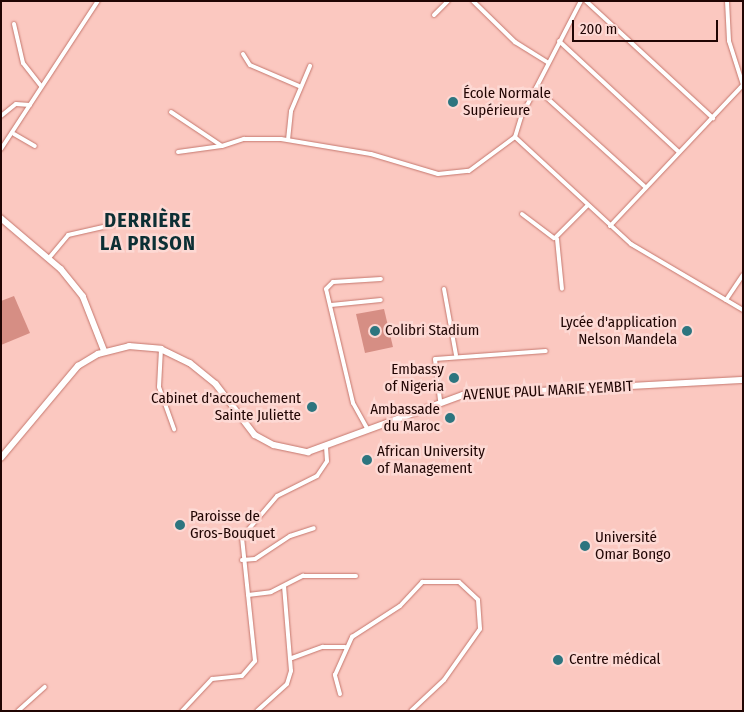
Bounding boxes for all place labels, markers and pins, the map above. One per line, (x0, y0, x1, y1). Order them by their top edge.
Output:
place label: École Normale Supérieure (463, 84, 551, 119)
marker: École Normale Supérieure (447, 96, 459, 108)
place label: Lycée d'application Nelson Mandela (560, 313, 677, 348)
place label: Colibri Stadium (385, 322, 479, 340)
marker: Colibri Stadium (369, 325, 381, 337)
marker: Lycée d'application Nelson Mandela (681, 325, 693, 337)
place label: Embassy of Nigeria (385, 360, 444, 395)
marker: Embassy of Nigeria (448, 372, 460, 384)
place label: Cabinet d'accouchement Sainte Juliette (151, 389, 301, 424)
marker: Cabinet d'accouchement Sainte Juliette (305, 400, 319, 414)
place label: Ambassade du Maroc (370, 400, 440, 435)
marker: Ambassade du Maroc (444, 412, 456, 424)
place label: African University of Management (377, 442, 485, 477)
marker: African University of Management (361, 454, 373, 466)
place label: Paroisse de Gros-Bouquet (190, 507, 275, 542)
marker: Paroisse de Gros-Bouquet (174, 519, 186, 531)
place label: Université Omar Bongo (595, 528, 671, 563)
marker: Université Omar Bongo (579, 540, 591, 552)
place label: Centre médical (569, 651, 660, 669)
marker: Centre médical (551, 653, 565, 667)

